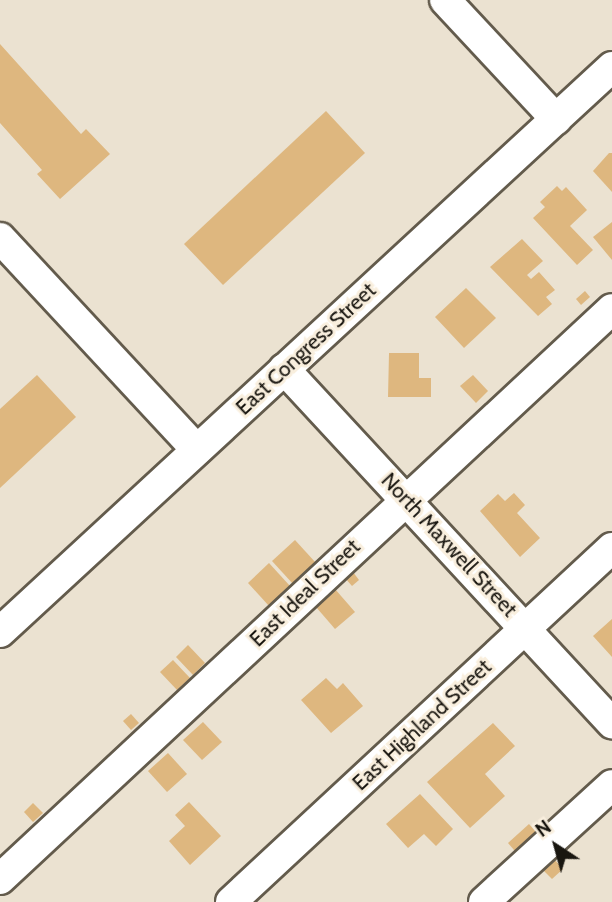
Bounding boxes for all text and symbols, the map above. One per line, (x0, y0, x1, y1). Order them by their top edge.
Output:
street label: East Congress Street (231, 278, 381, 420)
street label: North Maxwell Street (376, 468, 522, 622)
street label: East Ideal Street (245, 534, 365, 652)
street label: East Highland Street (347, 654, 497, 796)
north arrow (521, 811, 591, 881)
text: N (531, 815, 556, 842)

